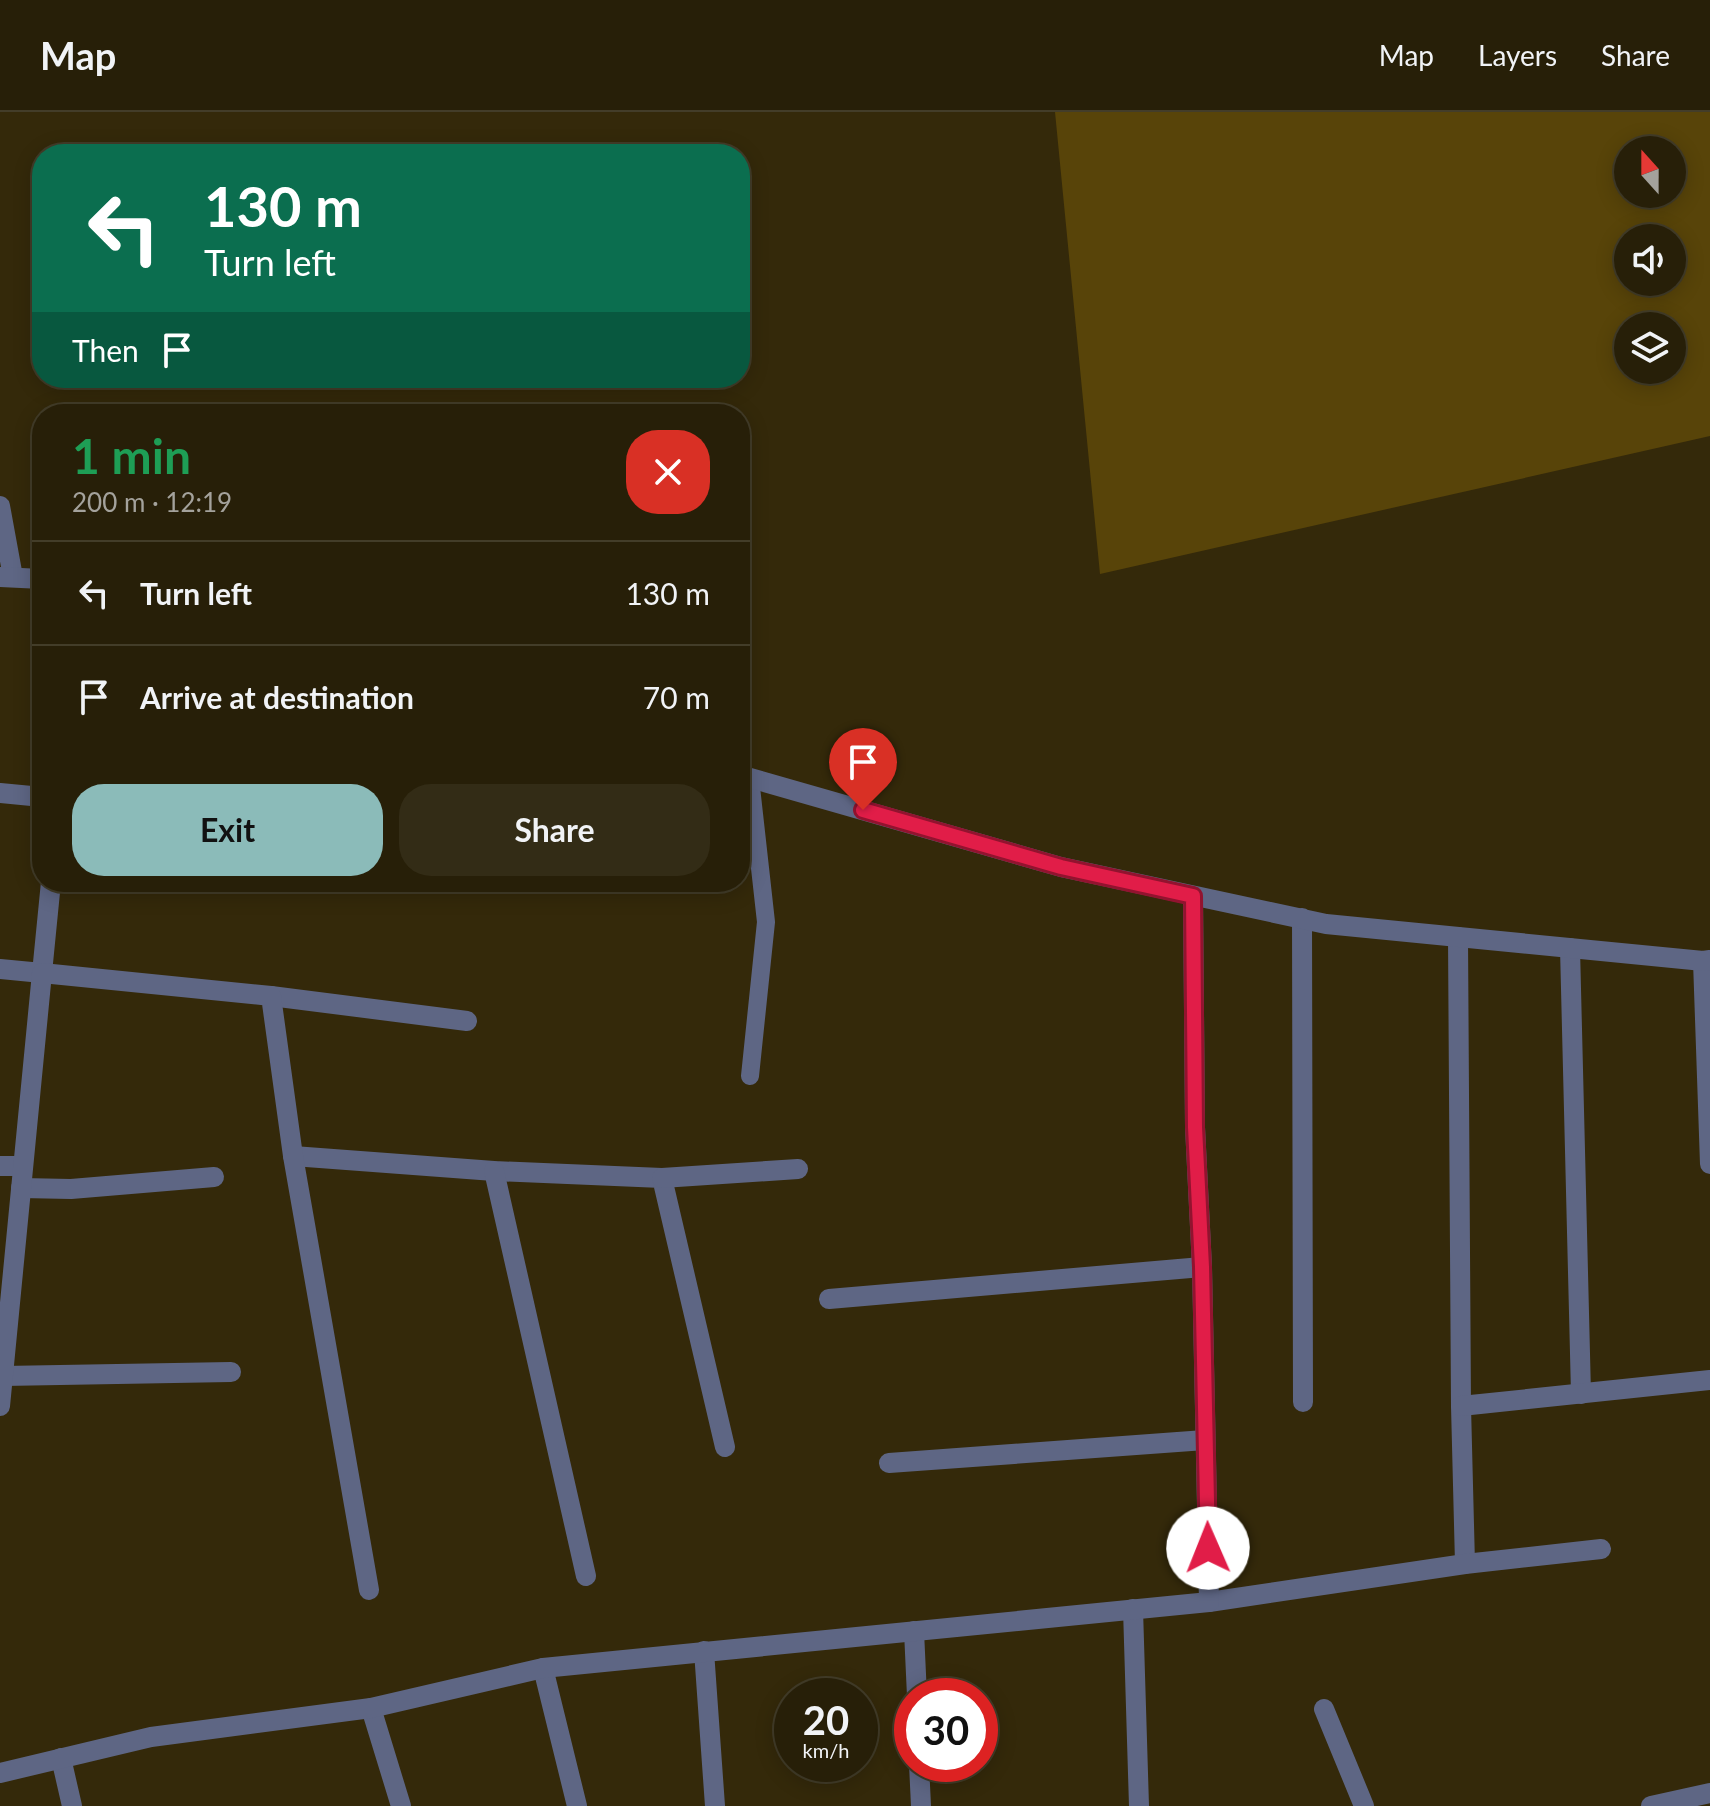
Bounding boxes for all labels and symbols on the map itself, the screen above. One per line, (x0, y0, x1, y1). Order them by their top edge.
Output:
north arrow (1614, 136, 1686, 208)
pin (829, 728, 897, 810)
position arrow (1166, 1506, 1250, 1590)
speed limit sign: 30 (894, 1678, 998, 1782)

